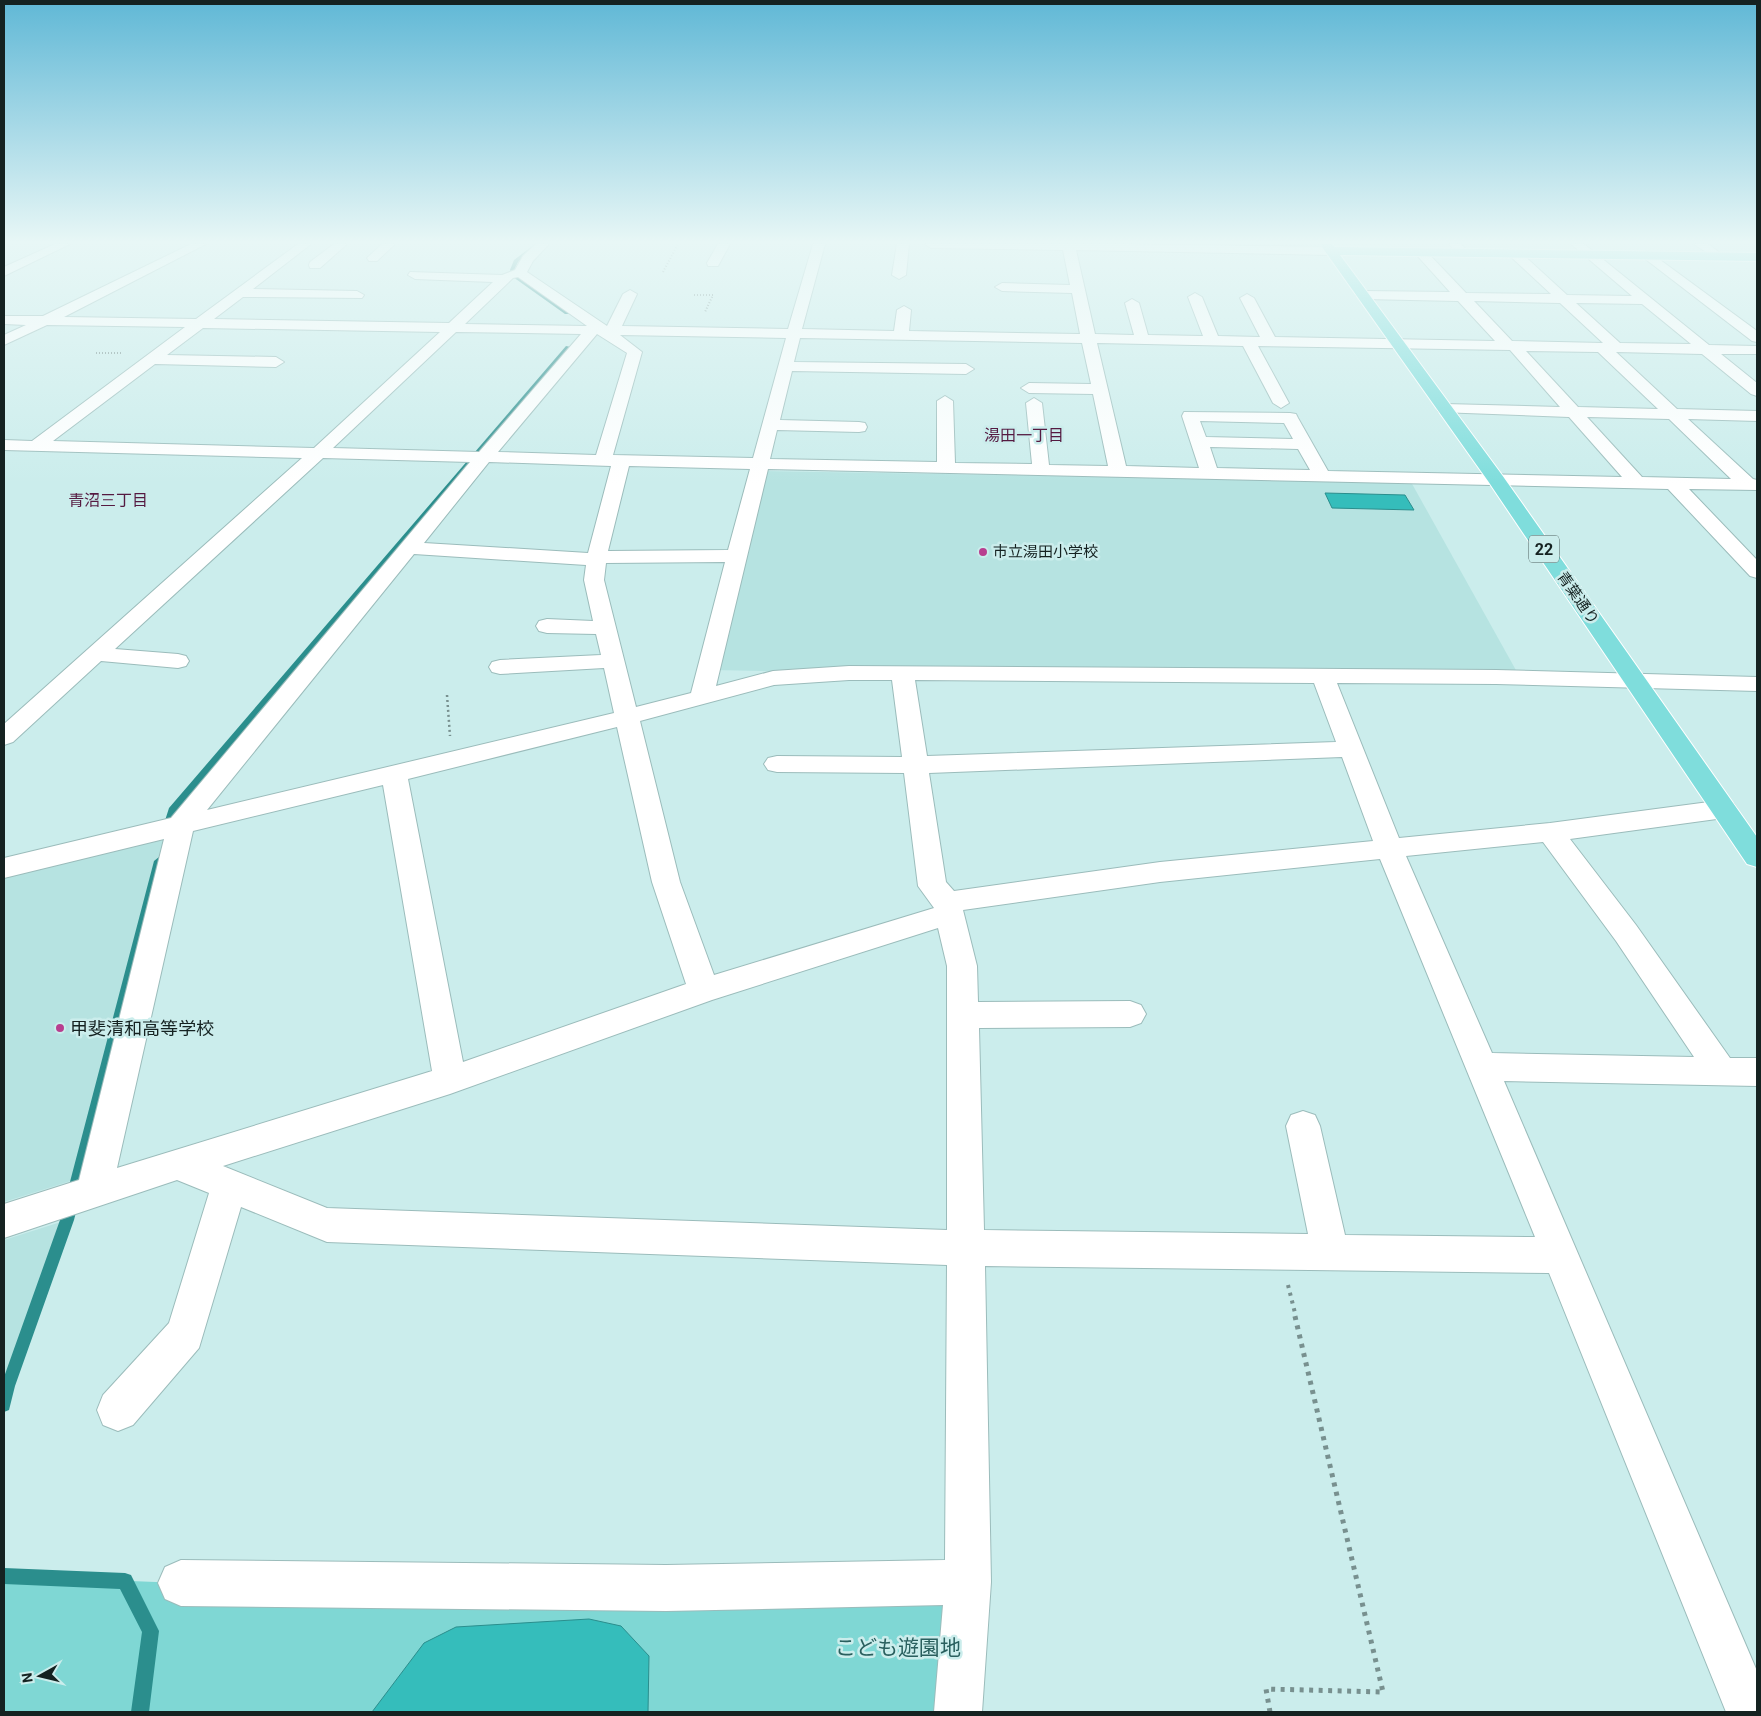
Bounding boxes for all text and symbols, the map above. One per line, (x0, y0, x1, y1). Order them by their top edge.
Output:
district label: 湯田一丁目 (984, 426, 1064, 445)
district label: 青沼三丁目 (68, 491, 148, 510)
road number: 22 (1529, 536, 1559, 562)
place label: 市立湯田小学校 (993, 543, 1098, 561)
marker: 市立湯田小学校 (977, 546, 989, 558)
street label: 青葉通り (1553, 568, 1603, 628)
place label: 甲斐清和高等学校 (70, 1018, 214, 1039)
marker: 甲斐清和高等学校 (54, 1022, 66, 1034)
park label: こども遊園地 (835, 1636, 961, 1660)
north arrow (15, 1651, 65, 1701)
text: N (19, 1672, 36, 1684)

